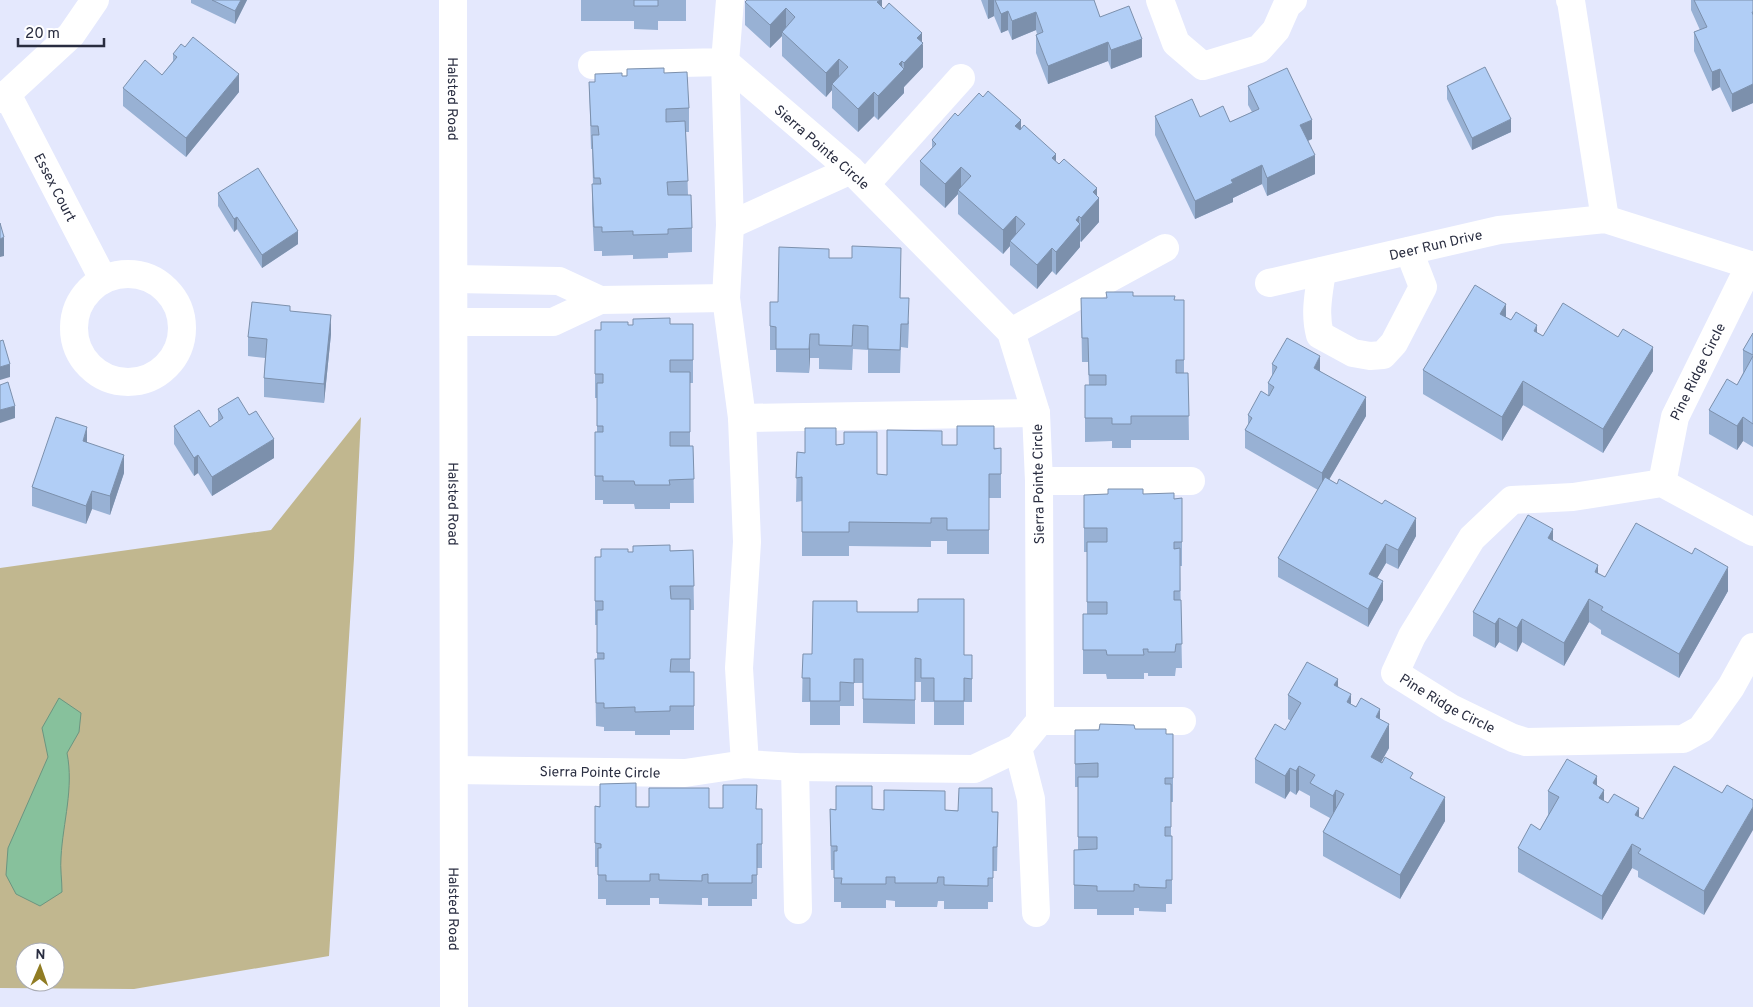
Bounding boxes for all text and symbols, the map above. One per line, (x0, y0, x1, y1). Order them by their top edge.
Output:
scale bar (18, 15, 104, 47)
text: 20 m (25, 25, 60, 44)
street label: Halsted Road (443, 57, 460, 141)
street label: Sierra Pointe Circle (770, 102, 872, 194)
street label: Essex Court (29, 151, 79, 225)
street label: Deer Run Drive (1388, 227, 1484, 265)
street label: Pine Ridge Circle (1668, 321, 1730, 424)
street label: Sierra Pointe Circle (1030, 424, 1049, 544)
street label: Halsted Road (443, 462, 461, 546)
street label: Pine Ridge Circle (1396, 671, 1497, 738)
street label: Sierra Pointe Circle (539, 764, 660, 783)
street label: Halsted Road (444, 867, 461, 951)
north arrow (15, 942, 65, 992)
text: N (35, 947, 46, 964)

